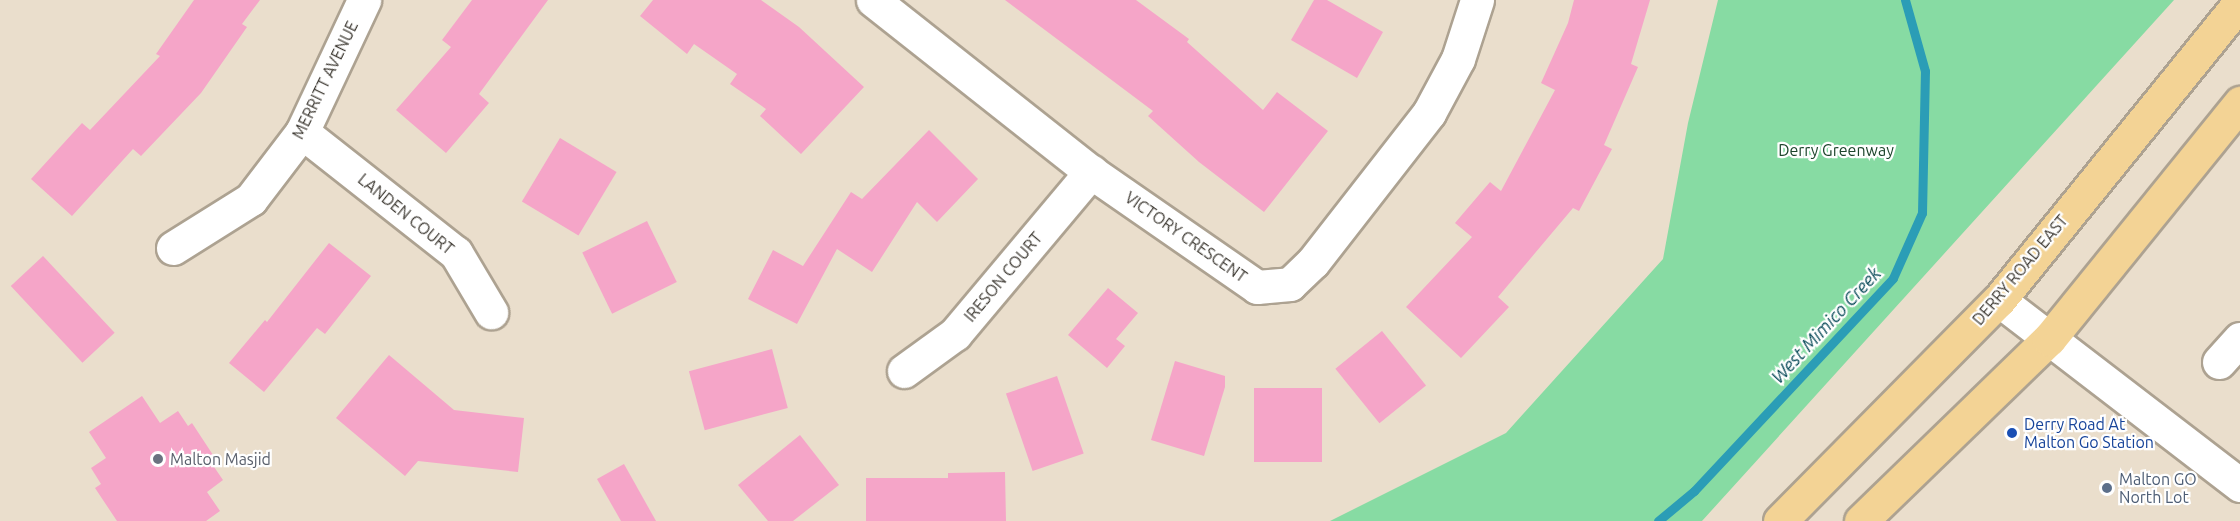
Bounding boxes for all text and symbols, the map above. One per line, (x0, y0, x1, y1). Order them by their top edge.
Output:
street label: MERRITT AVENUE (288, 18, 362, 142)
park label: Derry Greenway (1778, 140, 1894, 160)
street label: LANDEN COURT (354, 170, 458, 258)
street label: VICTORY CRESCENT (1121, 188, 1251, 286)
street label: DERRY ROAD EAST (1968, 211, 2072, 329)
street label: IRESON COURT (960, 228, 1046, 326)
water label: West Mimico Creek (1767, 263, 1885, 387)
place label: Derry Road At Malton Go Station (2024, 414, 2154, 452)
marker: Derry Road At Malton Go Station (2005, 426, 2019, 440)
place label: Malton Masjid (170, 449, 271, 469)
marker: Malton Masjid (151, 452, 165, 466)
place label: Malton GO North Lot (2119, 469, 2197, 507)
marker: Malton GO North Lot (2100, 481, 2114, 495)

